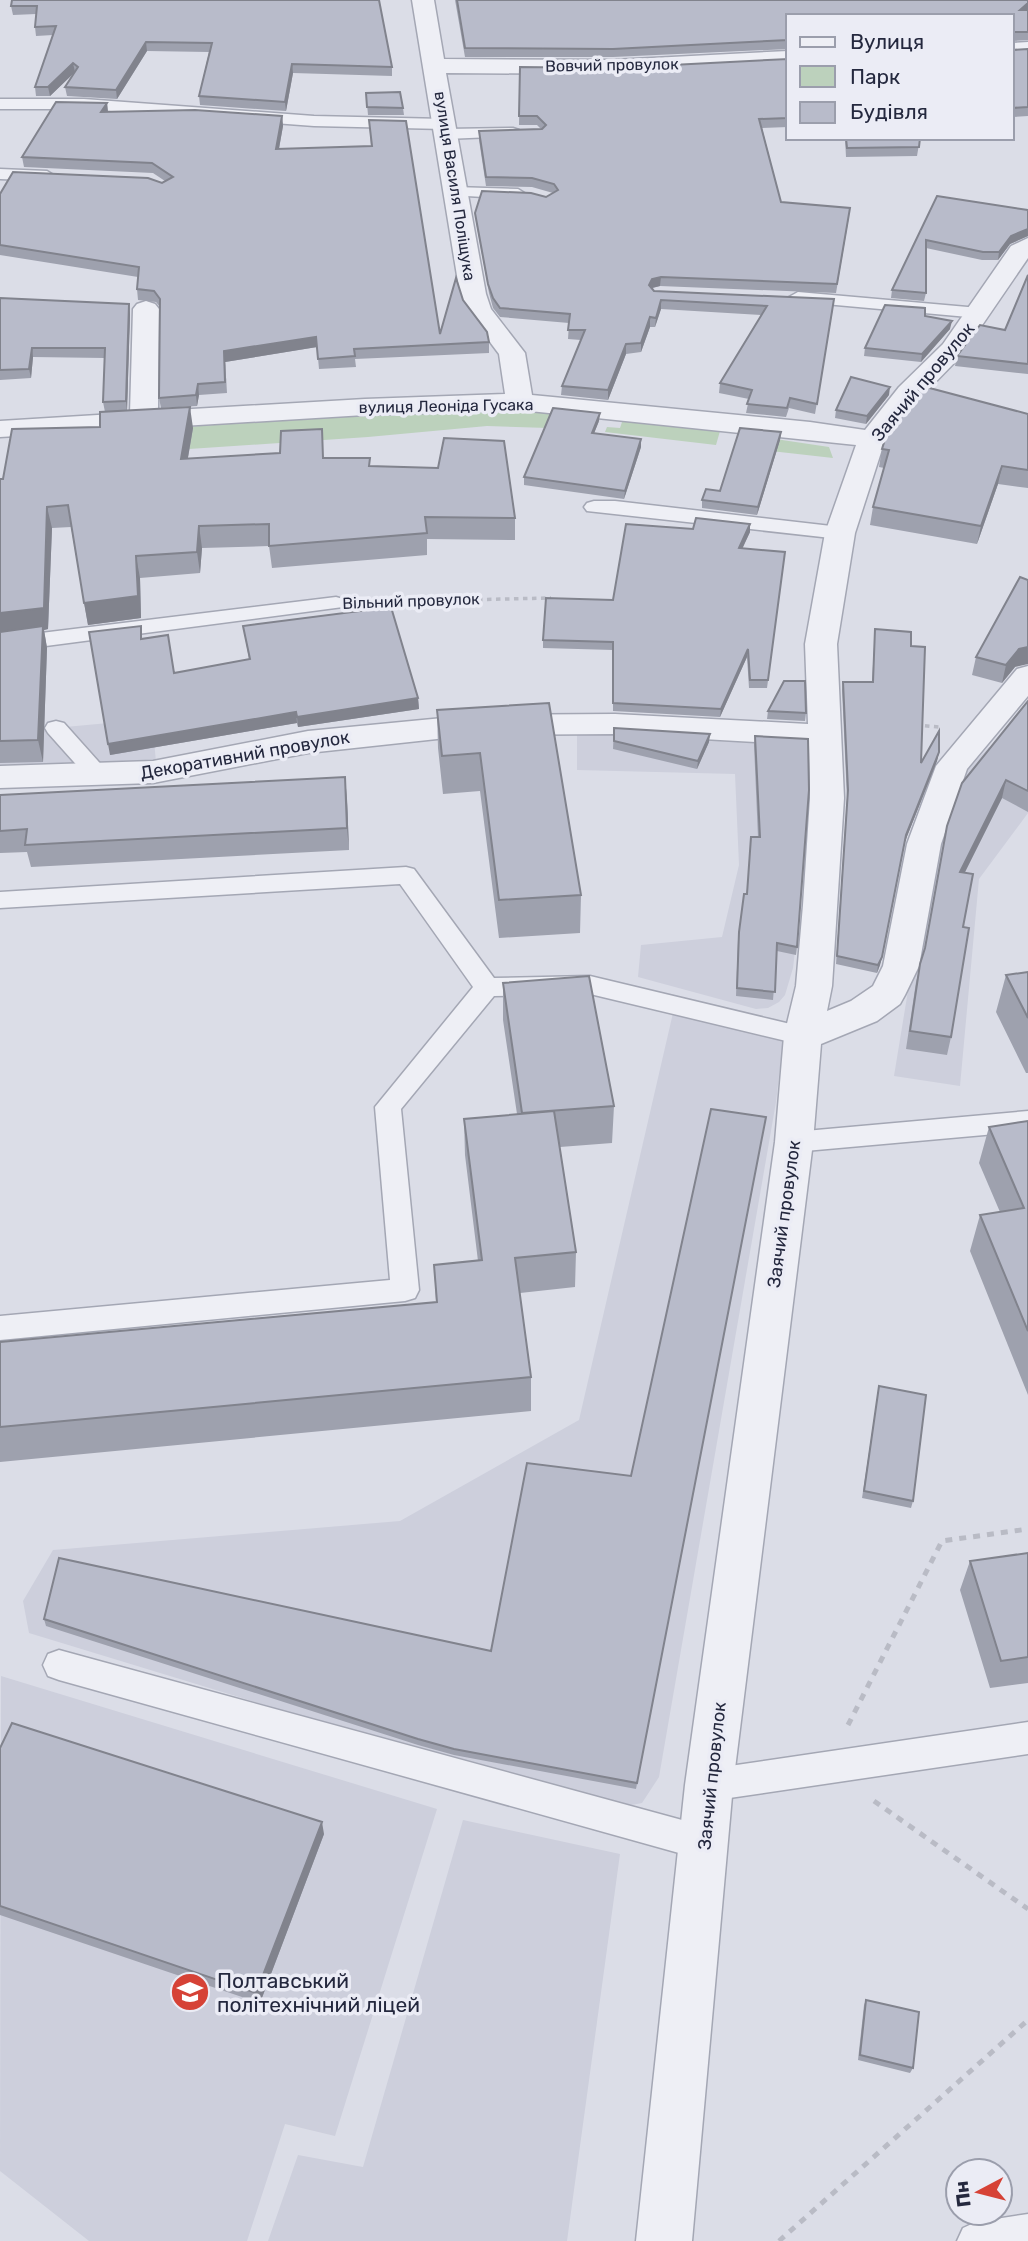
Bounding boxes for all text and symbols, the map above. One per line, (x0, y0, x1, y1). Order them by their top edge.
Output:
legend (786, 14, 1014, 140)
text: Вулиця (850, 29, 924, 54)
street label: Вовчий провулок (545, 54, 679, 76)
text: Парк (850, 64, 900, 89)
street label: вулиця Василя Поліщука (431, 90, 479, 282)
text: Будівля (850, 99, 928, 124)
street label: Заячий провулок (867, 318, 979, 446)
street label: вулиця Леоніда Гусака (358, 395, 534, 417)
street label: Вільний провулок (342, 589, 480, 613)
street label: Декоративний провулок (139, 726, 352, 784)
street label: Заячий провулок (763, 1138, 805, 1289)
street label: Заячий провулок (693, 1701, 731, 1851)
place label: Полтавський політехнічний ліцей (217, 1968, 420, 2017)
school or university icon: Полтавський політехнічний ліцей (169, 1971, 211, 2013)
north arrow (944, 2157, 1014, 2227)
text: Пн (950, 2180, 976, 2208)

